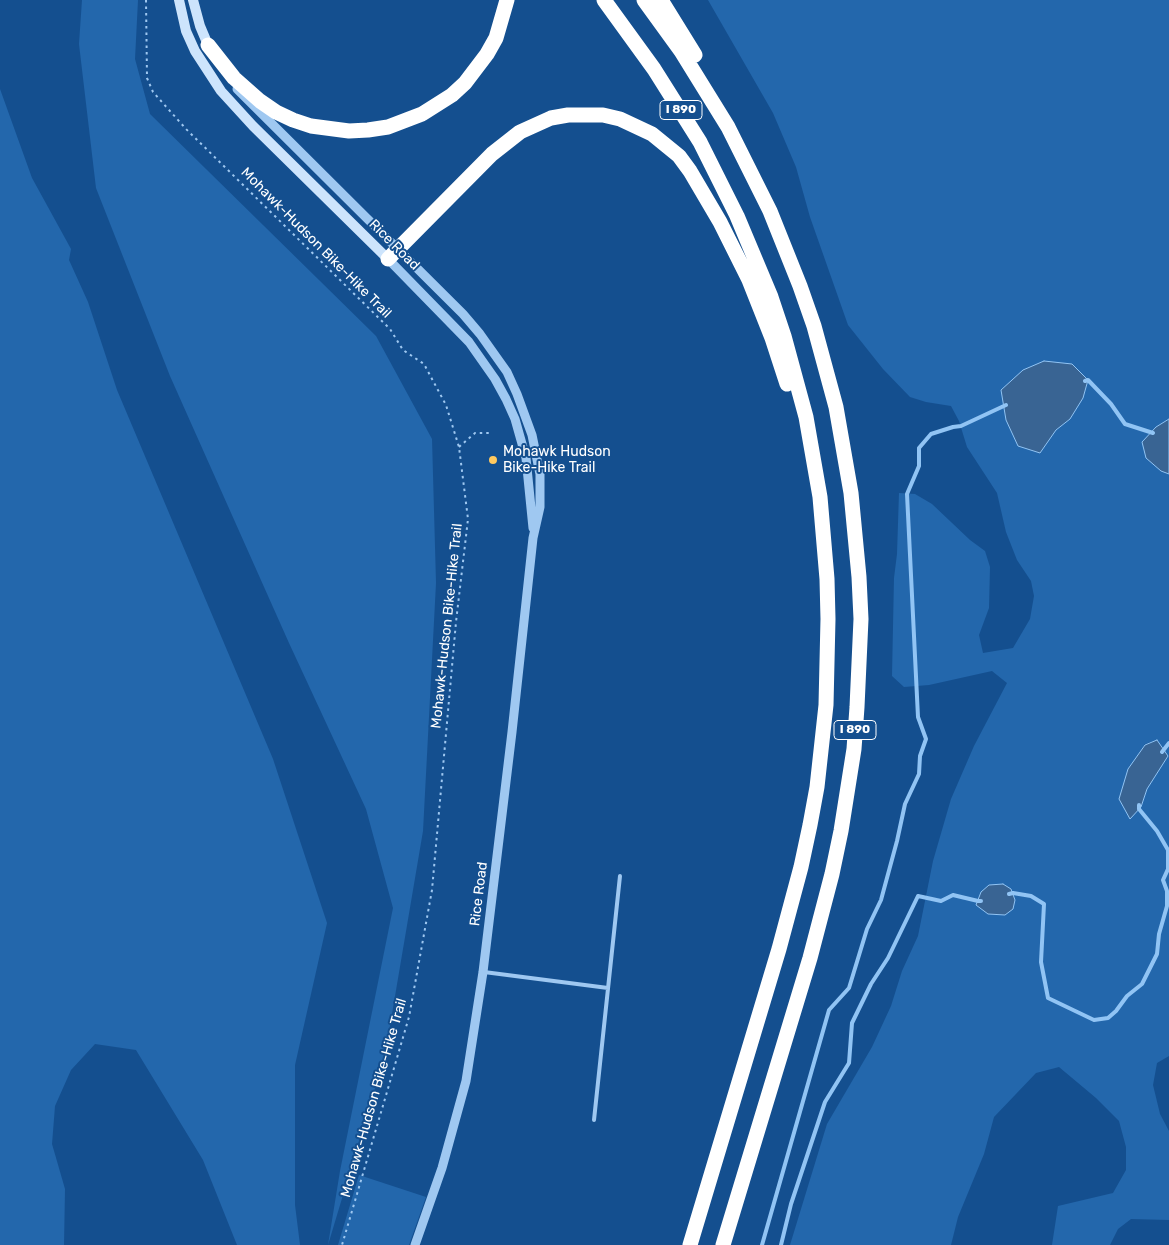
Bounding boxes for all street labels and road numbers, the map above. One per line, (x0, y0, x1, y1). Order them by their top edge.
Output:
road number: I 890 (660, 100, 702, 120)
street label: Mohawk-Hudson Bike-Hike Trail (237, 164, 395, 322)
street label: Rice Road (365, 216, 423, 274)
street label: Mohawk-Hudson Bike-Hike Trail (428, 523, 466, 729)
road number: I 890 (834, 720, 876, 740)
street label: Rice Road (467, 861, 491, 927)
street label: Mohawk-Hudson Bike-Hike Trail (338, 997, 410, 1199)

